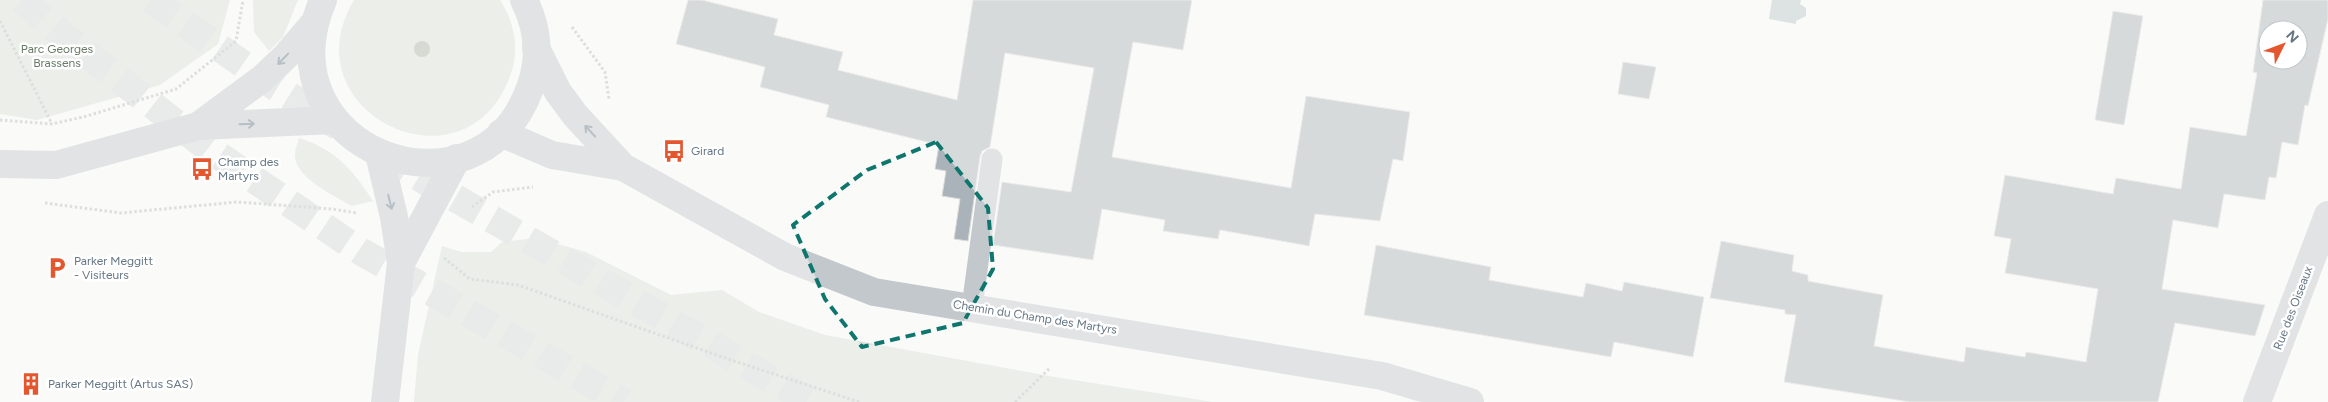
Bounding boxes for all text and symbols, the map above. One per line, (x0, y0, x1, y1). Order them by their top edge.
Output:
north arrow (2258, 20, 2308, 70)
text: N (2282, 27, 2302, 46)
park label: Parc Georges Brassens (21, 42, 94, 70)
one-way arrow (277, 53, 289, 65)
one-way arrow (239, 120, 255, 129)
one-way arrow (584, 124, 596, 137)
bus stop icon: Girard (661, 138, 687, 164)
place label: Girard (691, 144, 724, 158)
place label: Champ des Martyrs (218, 155, 279, 183)
bus stop icon: Champ des Martyrs (189, 156, 215, 182)
one-way arrow (386, 193, 395, 209)
place label: Parker Meggitt - Visiteurs (74, 254, 153, 282)
parking icon: Parker Meggitt - Visiteurs (44, 255, 70, 281)
street label: Rue des Oiseaux (2271, 264, 2316, 352)
street label: Chemin du Champ des Martyrs (952, 297, 1118, 337)
building icon: Parker Meggitt (Artus SAS) (18, 371, 44, 397)
place label: Parker Meggitt (Artus SAS) (48, 377, 193, 391)

